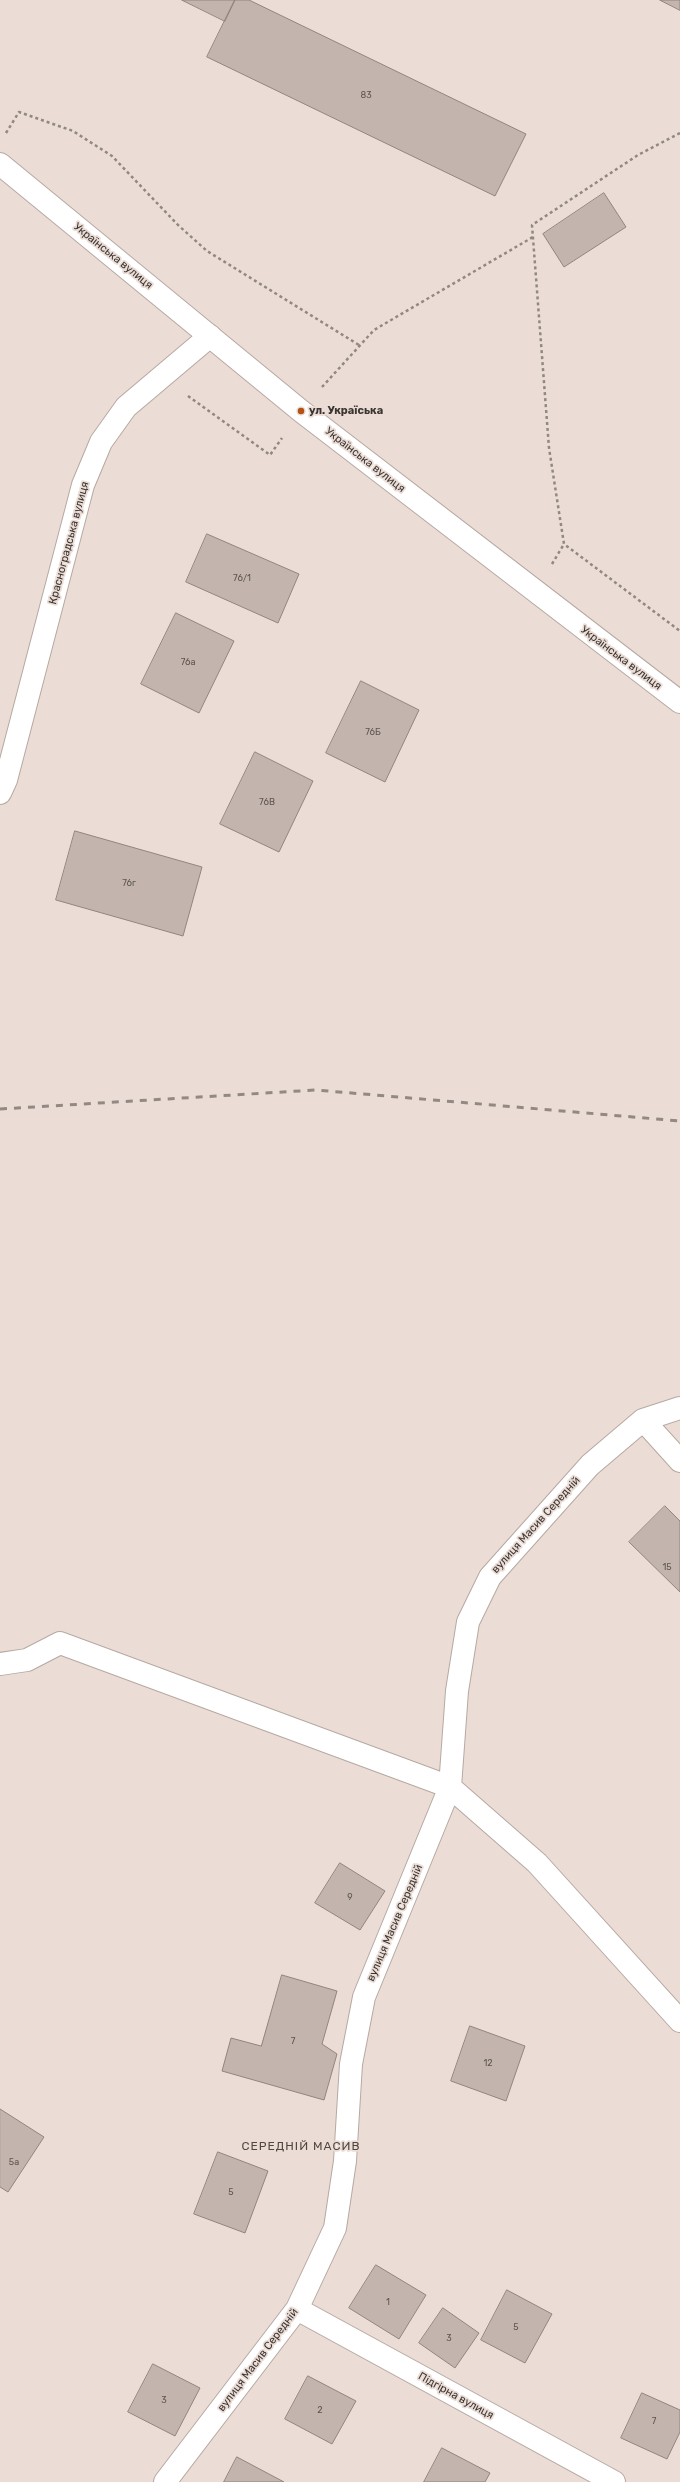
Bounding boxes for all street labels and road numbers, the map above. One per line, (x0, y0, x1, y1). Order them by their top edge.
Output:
street label: Українська вулиця (71, 220, 155, 292)
street label: Українська вулиця (322, 425, 408, 495)
street label: Красноградська вулиця (46, 480, 92, 606)
street label: Українська вулиця (578, 623, 664, 693)
street label: вулиця Масив Середній (489, 1474, 583, 1576)
street label: вулиця Масив Середній (364, 1863, 426, 1983)
street label: вулиця Масив Середній (215, 2306, 301, 2414)
street label: Підгірна вулиця (416, 2370, 496, 2422)

